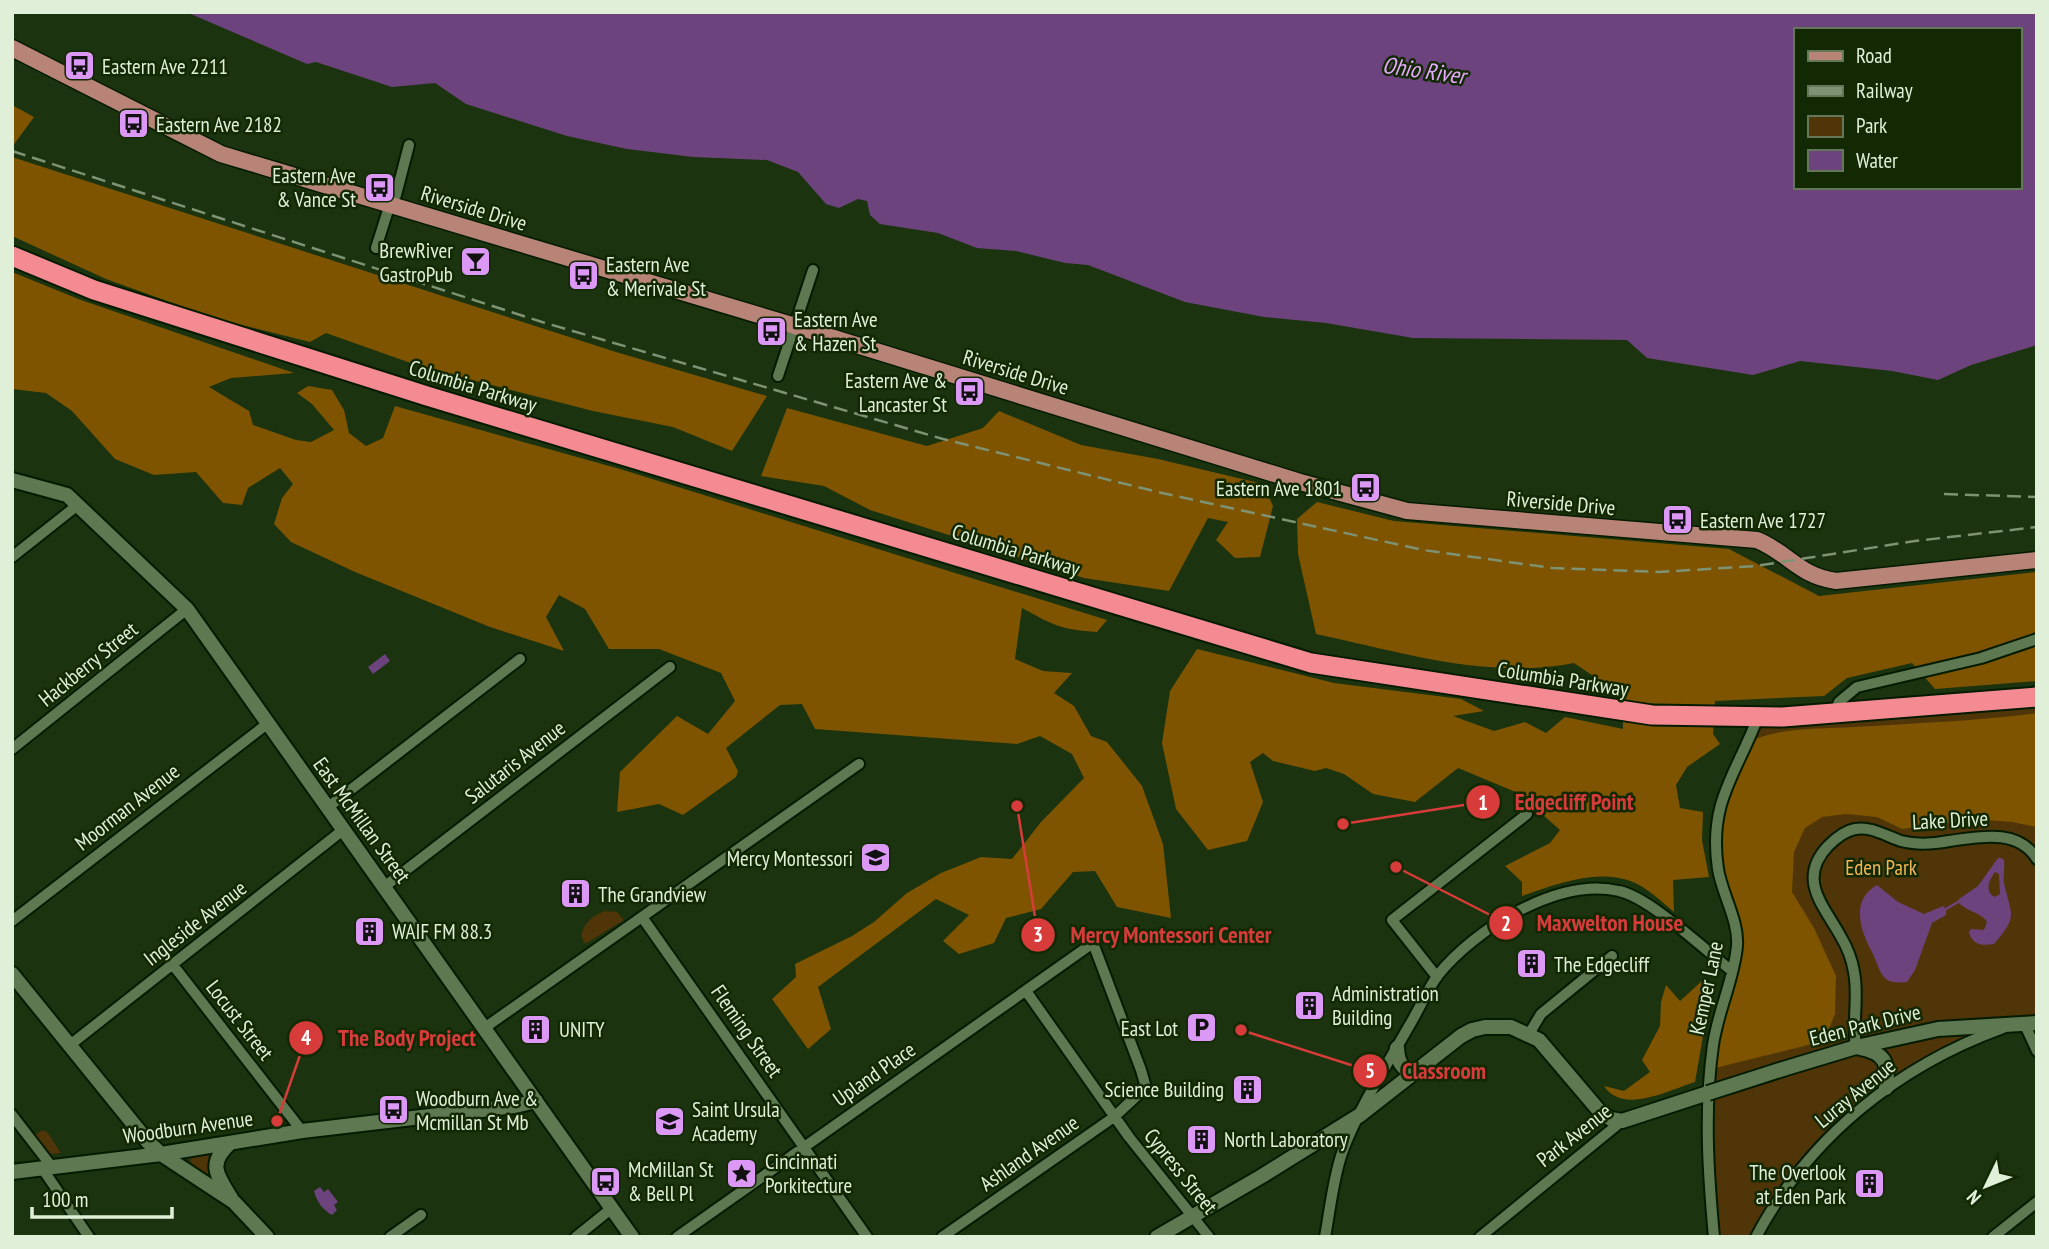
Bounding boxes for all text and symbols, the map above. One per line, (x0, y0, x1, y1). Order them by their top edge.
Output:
legend (1794, 28, 2021, 189)
text: Road (1856, 42, 1892, 69)
bus stop icon: Eastern Ave 2211 (62, 49, 96, 83)
water label: Ohio River (1381, 50, 1471, 91)
place label: Eastern Ave 2211 (102, 53, 228, 80)
text: Railway (1856, 77, 1913, 104)
bus stop icon: Eastern Ave 2182 (116, 107, 150, 141)
place label: Eastern Ave 2182 (156, 111, 282, 138)
text: Park (1856, 112, 1887, 139)
text: Water (1856, 147, 1898, 174)
place label: Eastern Ave & Vance St (272, 162, 356, 213)
bus stop icon: Eastern Ave & Vance St (362, 170, 396, 204)
street label: Riverside Drive (418, 179, 530, 237)
place label: BrewRiver GastroPub (379, 237, 453, 288)
bar icon: BrewRiver GastroPub (459, 245, 493, 279)
place label: Eastern Ave & Merivale St (606, 251, 706, 302)
bus stop icon: Eastern Ave & Merivale St (566, 259, 600, 293)
place label: Eastern Ave & Hazen St (794, 306, 878, 357)
bus stop icon: Eastern Ave & Hazen St (754, 314, 788, 348)
street label: Riverside Drive (960, 343, 1072, 401)
street label: Columbia Parkway (406, 354, 540, 418)
place label: Eastern Ave & Lancaster St (845, 367, 947, 418)
bus stop icon: Eastern Ave & Lancaster St (953, 375, 987, 409)
bus stop icon: Eastern Ave 1801 (1348, 471, 1382, 505)
place label: Eastern Ave 1801 (1216, 475, 1342, 502)
street label: Riverside Drive (1505, 485, 1617, 521)
bus stop icon: Eastern Ave 1727 (1660, 503, 1694, 537)
place label: Eastern Ave 1727 (1700, 507, 1826, 534)
street label: Columbia Parkway (949, 518, 1083, 582)
street label: Hackberry Street (33, 616, 143, 712)
street label: Columbia Parkway (1496, 655, 1630, 703)
street label: Salutaris Avenue (459, 714, 571, 810)
street label: East McMillan Street (307, 752, 417, 888)
street label: Moorman Avenue (69, 758, 185, 856)
callout: Edgecliff Point (1466, 780, 1647, 824)
text: Edgecliff Point (1515, 787, 1634, 816)
text: 1 (1478, 789, 1488, 816)
street label: Lake Drive (1911, 805, 1989, 835)
school or university icon: Mercy Montessori (859, 841, 893, 875)
place label: Mercy Montessori (727, 845, 853, 872)
park label: Eden Park (1845, 854, 1917, 881)
street label: Ingleside Avenue (138, 874, 252, 972)
building icon: The Grandview (558, 877, 592, 911)
place label: The Grandview (598, 881, 707, 908)
callout: Maxwelton House (1488, 901, 1697, 945)
text: Maxwelton House (1537, 908, 1683, 937)
text: 2 (1501, 910, 1511, 937)
callout: Mercy Montessori Center (1021, 913, 1286, 957)
building icon: WAIF FM 88.3 (352, 914, 386, 948)
place label: WAIF FM 88.3 (392, 918, 492, 945)
text: Mercy Montessori Center (1070, 920, 1272, 949)
text: 3 (1033, 921, 1043, 948)
street label: Kemper Lane (1683, 939, 1729, 1037)
building icon: The Edgecliff (1514, 947, 1548, 981)
place label: The Edgecliff (1554, 951, 1650, 978)
street label: Locust Street (200, 975, 280, 1066)
street label: Fleming Street (705, 980, 789, 1083)
place label: Administration Building (1332, 980, 1439, 1031)
building icon: Administration Building (1292, 988, 1326, 1022)
street label: Eden Park Drive (1807, 998, 1923, 1052)
parking icon: East Lot (1184, 1011, 1218, 1045)
building icon: UNITY (519, 1012, 553, 1046)
place label: East Lot (1121, 1015, 1178, 1042)
callout: The Body Project (289, 1016, 490, 1060)
place label: UNITY (559, 1016, 605, 1043)
text: The Body Project (338, 1023, 476, 1052)
text: 4 (301, 1024, 311, 1051)
street label: Upland Place (827, 1036, 921, 1112)
callout: Classroom (1353, 1049, 1500, 1093)
street label: Luray Avenue (1809, 1052, 1901, 1134)
text: Classroom (1402, 1056, 1486, 1085)
text: 5 (1365, 1057, 1375, 1084)
building icon: Science Building (1230, 1072, 1264, 1106)
place label: Science Building (1104, 1076, 1224, 1103)
place label: Woodburn Ave & Mcmillan St Mb (416, 1085, 538, 1136)
bus stop icon: Woodburn Ave & Mcmillan St Mb (376, 1093, 410, 1127)
place label: Saint Ursula Academy (692, 1096, 780, 1147)
street label: Park Avenue (1531, 1097, 1617, 1173)
school or university icon: Saint Ursula Academy (652, 1104, 686, 1138)
street label: Woodburn Avenue (121, 1105, 255, 1149)
street label: Ashland Avenue (974, 1109, 1084, 1197)
building icon: North Laboratory (1184, 1122, 1218, 1156)
street label: Cypress Street (1138, 1123, 1224, 1219)
place label: North Laboratory (1224, 1126, 1348, 1153)
place label: Cincinnati Porkitecture (765, 1148, 852, 1199)
north arrow (1951, 1151, 2021, 1221)
place label: McMillan St & Bell Pl (628, 1156, 714, 1207)
place icon: Cincinnati Porkitecture (725, 1156, 759, 1190)
place label: The Overlook at Eden Park (1749, 1159, 1846, 1210)
bus stop icon: McMillan St & Bell Pl (588, 1164, 622, 1198)
building icon: The Overlook at Eden Park (1852, 1167, 1886, 1201)
scale bar (32, 1176, 172, 1220)
text: 100 m (42, 1186, 88, 1213)
text: N (1961, 1186, 1986, 1210)

